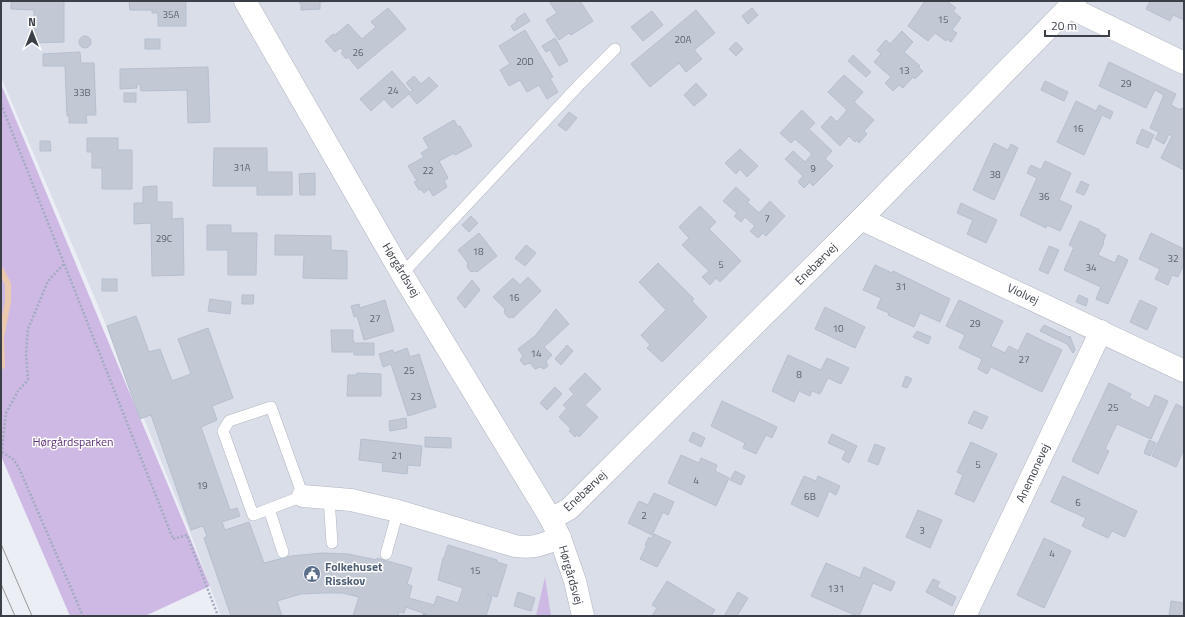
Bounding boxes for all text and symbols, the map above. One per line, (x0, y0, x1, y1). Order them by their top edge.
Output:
house number: 35A (162, 7, 180, 22)
north arrow (12, 12, 52, 52)
house number: 15 (937, 12, 949, 27)
scale bar (1045, 12, 1109, 38)
text: N (28, 14, 36, 30)
text: 20 m (1051, 16, 1077, 35)
house number: 20A (674, 32, 692, 47)
house number: 26 (352, 45, 364, 60)
house number: 20D (516, 54, 534, 69)
house number: 13 (898, 63, 910, 78)
house number: 29 (1120, 76, 1132, 91)
house number: 24 (387, 83, 399, 98)
house number: 33B (73, 85, 91, 100)
house number: 16 (1072, 121, 1084, 136)
house number: 31A (233, 160, 251, 175)
house number: 9 (810, 161, 816, 176)
house number: 22 (422, 163, 434, 178)
house number: 38 (989, 167, 1001, 182)
house number: 36 (1038, 189, 1050, 204)
house number: 7 (764, 211, 770, 226)
house number: 29C (156, 231, 173, 246)
street label: Enebærvej (790, 238, 841, 289)
street label: Hørgårdsvej (378, 239, 425, 301)
house number: 18 (472, 244, 484, 259)
house number: 32 (1167, 251, 1179, 266)
house number: 5 (718, 257, 724, 272)
house number: 34 (1085, 260, 1097, 275)
street label: Violvej (1004, 278, 1042, 309)
house number: 31 (895, 279, 907, 294)
house number: 16 (508, 290, 520, 305)
house number: 27 (369, 311, 381, 326)
house number: 29 (969, 316, 981, 331)
house number: 10 (832, 321, 844, 336)
house number: 14 (530, 346, 542, 361)
house number: 27 (1018, 352, 1030, 367)
house number: 25 (403, 363, 415, 378)
house number: 8 (796, 367, 802, 382)
house number: 23 (410, 389, 422, 404)
house number: 25 (1107, 400, 1119, 415)
park label: Hørgårdsparken (32, 432, 114, 451)
street label: Anemonevej (1011, 440, 1054, 505)
house number: 21 (391, 448, 403, 463)
house number: 5 (975, 457, 981, 472)
street label: Enebærvej (559, 465, 611, 516)
house number: 4 (693, 473, 699, 488)
house number: 19 (196, 478, 208, 493)
house number: 6B (804, 489, 816, 504)
house number: 6 (1075, 495, 1081, 510)
house number: 2 (641, 508, 647, 523)
house number: 3 (919, 523, 925, 538)
street label: Hørgårdsvej (554, 543, 589, 607)
house number: 4 (1049, 546, 1055, 561)
place label: Folkehuset Risskov (325, 557, 383, 590)
house number: 15 (469, 563, 481, 578)
public building icon: Folkehuset Risskov (302, 564, 322, 584)
house number: 131 (828, 581, 844, 596)

